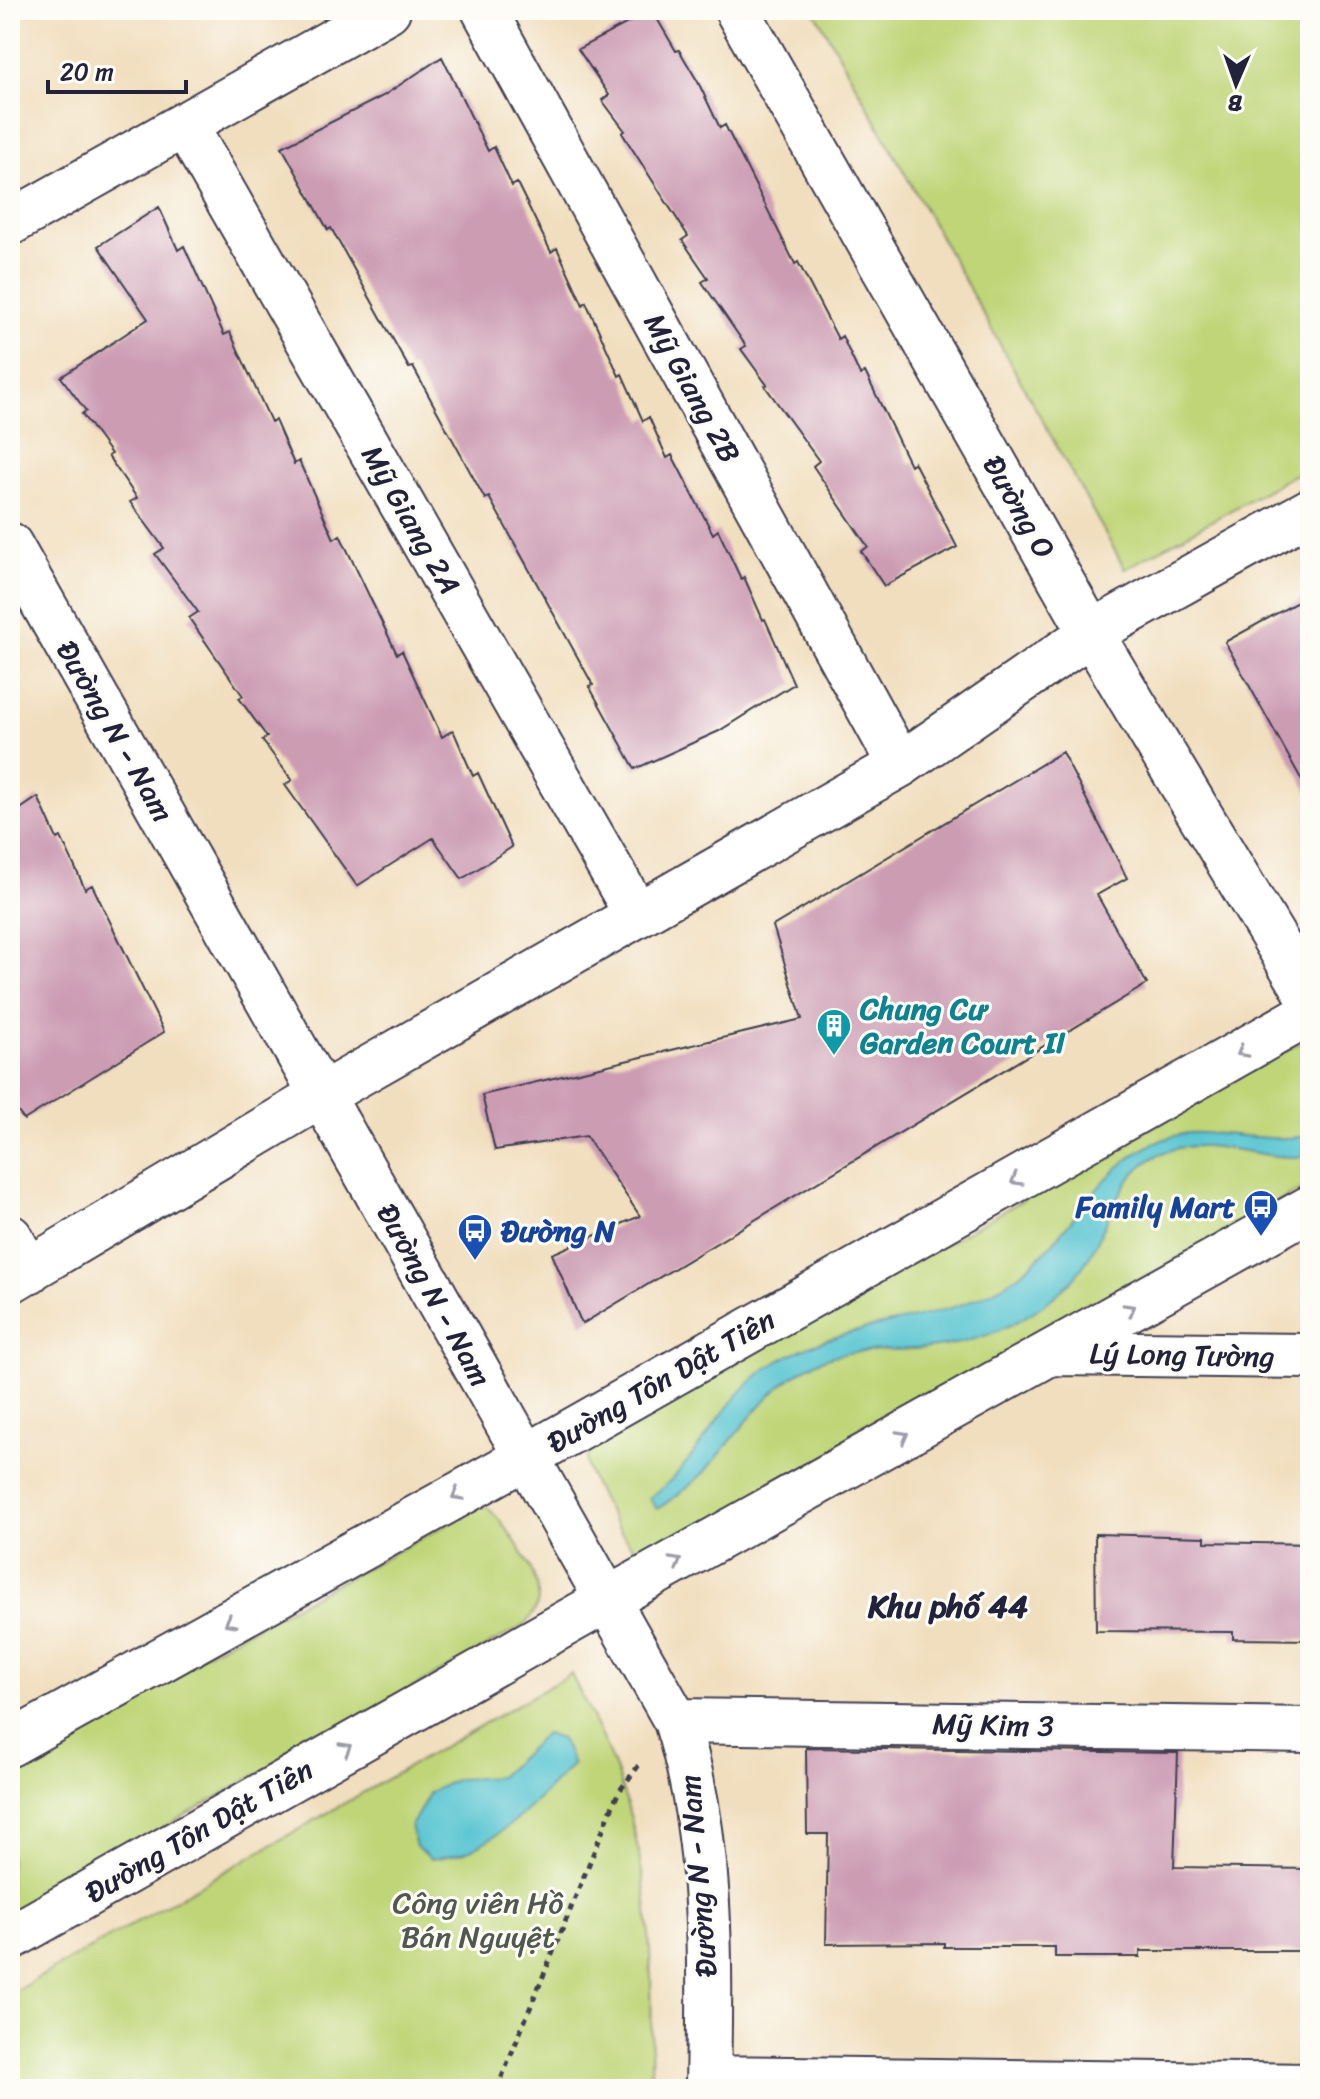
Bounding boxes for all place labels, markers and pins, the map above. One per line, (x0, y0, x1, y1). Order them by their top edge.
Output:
place label: Chung Cư Garden Court II (859, 982, 1066, 1070)
building icon: Chung Cư Garden Court II (815, 1007, 853, 1057)
place label: Family Mart (1075, 1180, 1235, 1234)
bus stop icon: Family Mart (1242, 1188, 1280, 1238)
place label: Đường N (500, 1204, 615, 1258)
bus stop icon: Đường N (456, 1212, 494, 1262)

